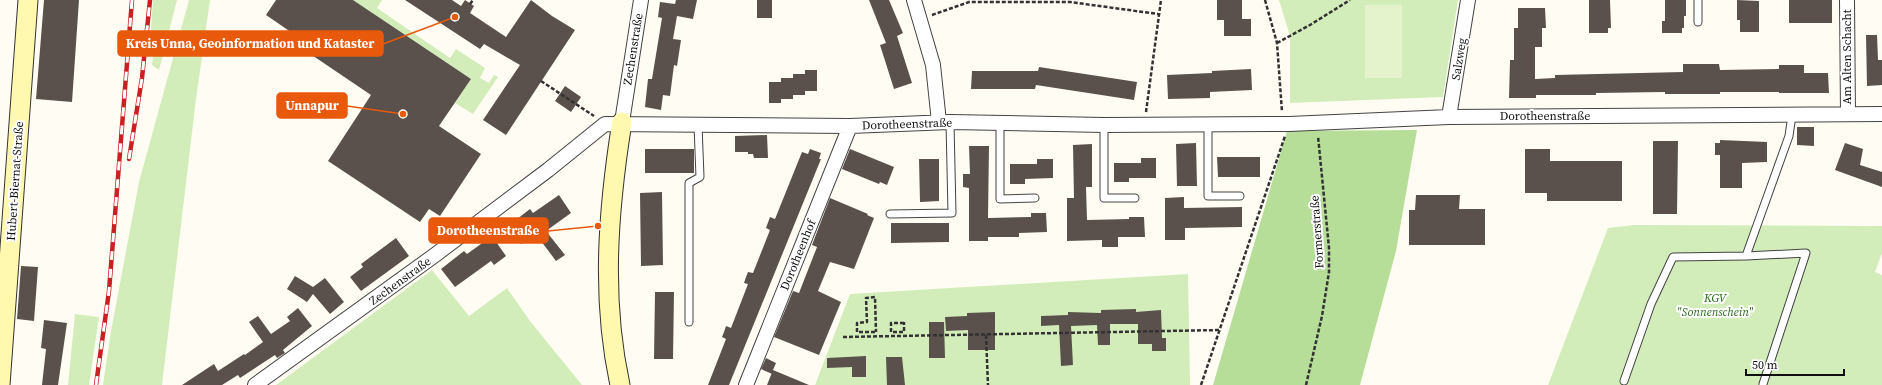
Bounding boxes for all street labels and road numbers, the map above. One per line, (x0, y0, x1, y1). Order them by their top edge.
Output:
street label: Am Alten Schacht (1839, 9, 1855, 105)
street label: Zechenstraße (619, 12, 647, 86)
street label: Salzweg (1448, 37, 1470, 81)
street label: Dorotheenstraße (1500, 108, 1590, 124)
street label: Dorotheenstraße (861, 114, 953, 134)
street label: Hubert-Biernat-Straße (3, 121, 27, 241)
street label: Formerstraße (1306, 195, 1328, 269)
street label: Dorotheenhof (776, 216, 820, 293)
street label: Zechenstraße (366, 253, 434, 309)

